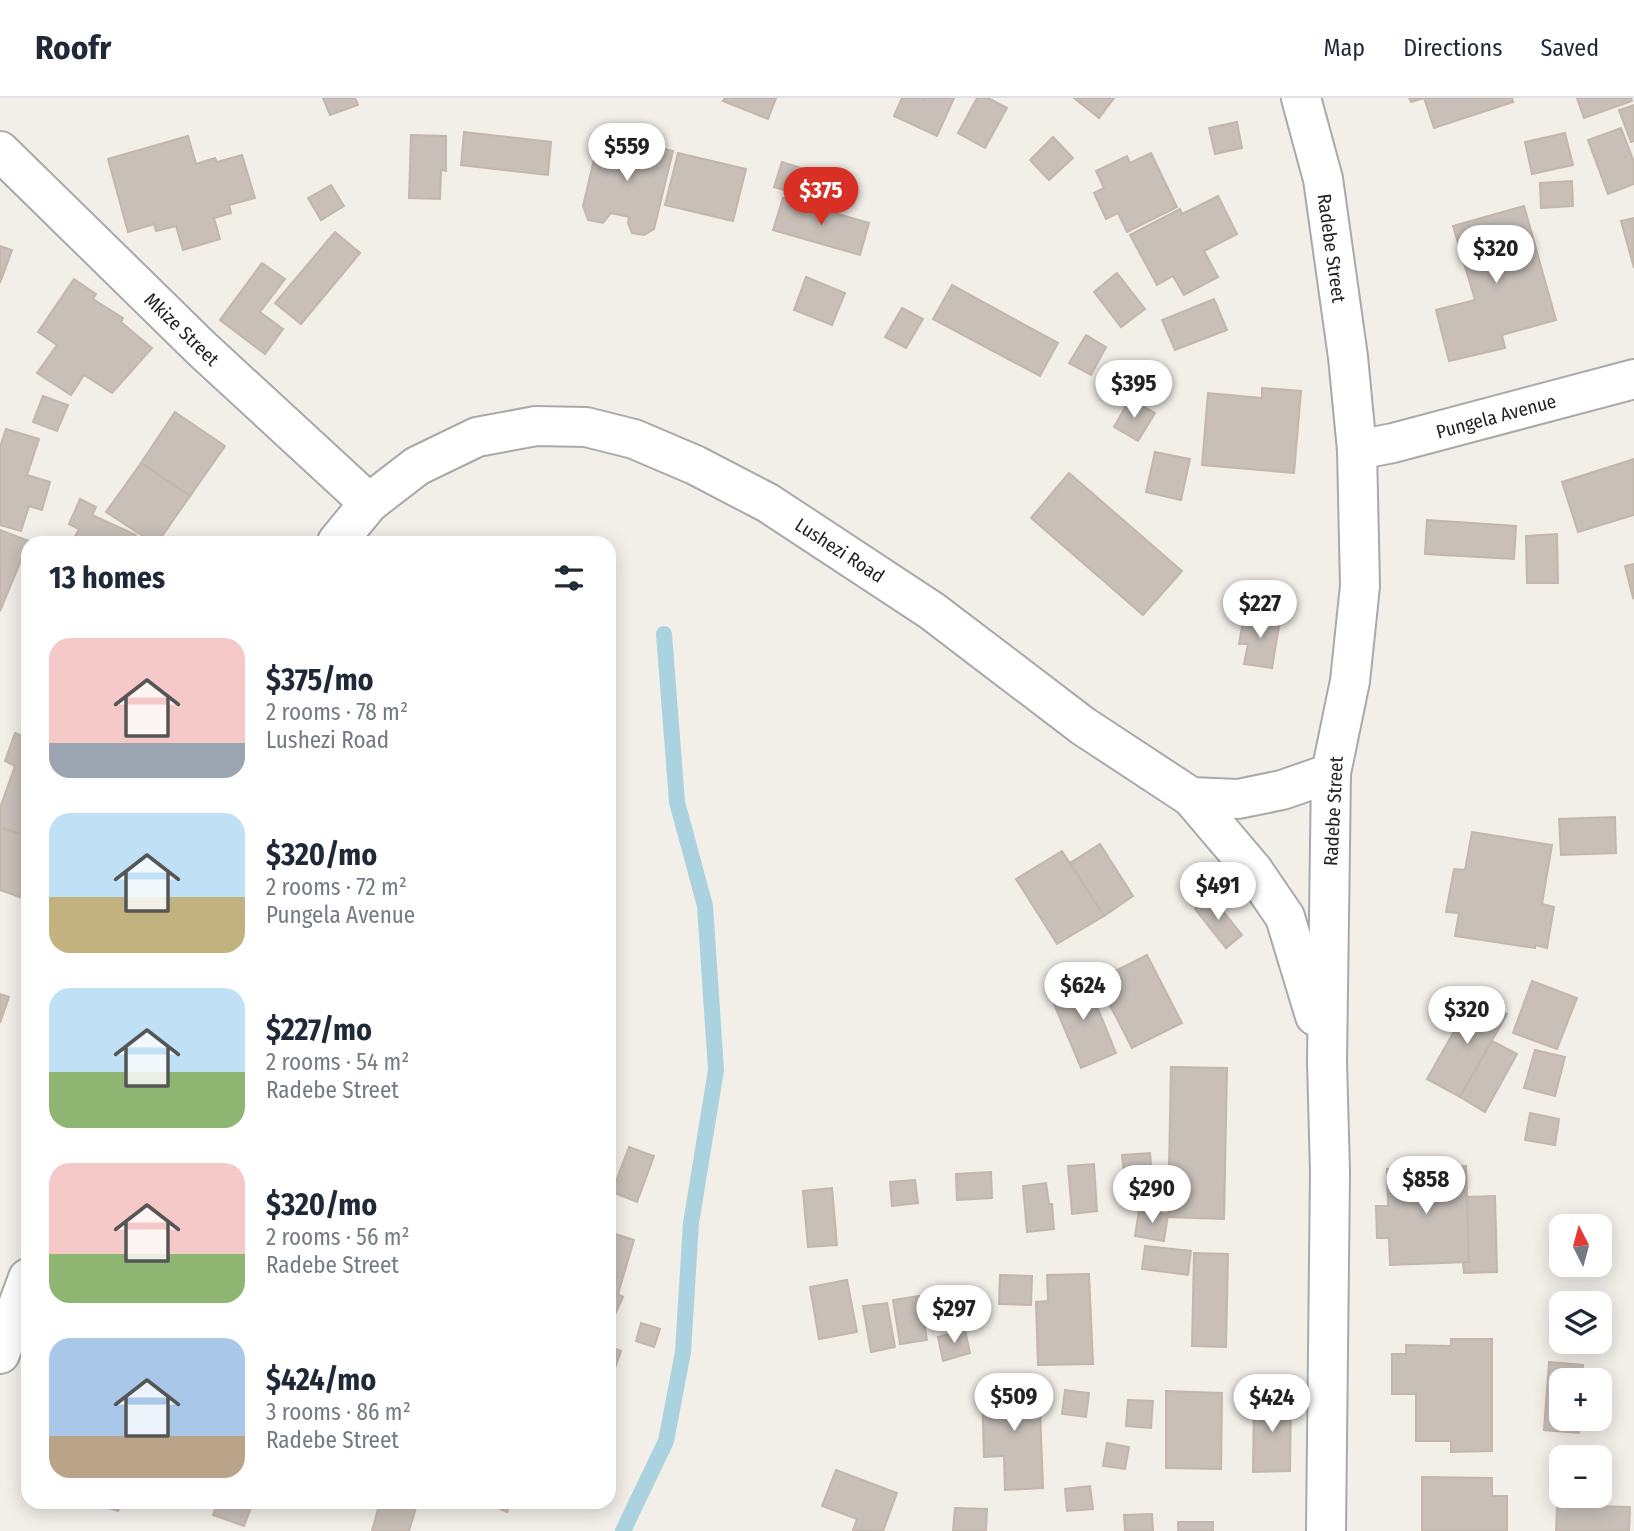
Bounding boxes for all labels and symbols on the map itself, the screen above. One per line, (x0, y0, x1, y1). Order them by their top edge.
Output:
pin: $559 (586, 123, 668, 183)
pin: $375 (780, 167, 862, 227)
street label: Radebe Street (1312, 192, 1351, 305)
pin: $320 (1455, 226, 1537, 285)
street label: Mkize Street (139, 288, 224, 371)
pin: $395 (1093, 360, 1175, 420)
street label: Pungela Avenue (1434, 389, 1559, 444)
street label: Lushezi Road (791, 513, 889, 588)
pin: $227 (1219, 580, 1301, 640)
street label: Radebe Street (1319, 755, 1348, 866)
pin: $491 (1177, 862, 1259, 922)
pin: $624 (1042, 962, 1124, 1022)
pin: $320 (1426, 986, 1508, 1046)
pin: $858 (1385, 1156, 1467, 1216)
pin: $290 (1111, 1166, 1193, 1225)
north arrow (1549, 1214, 1612, 1278)
pin: $297 (913, 1286, 995, 1345)
pin: $509 (973, 1374, 1055, 1433)
pin: $424 (1231, 1374, 1313, 1434)

